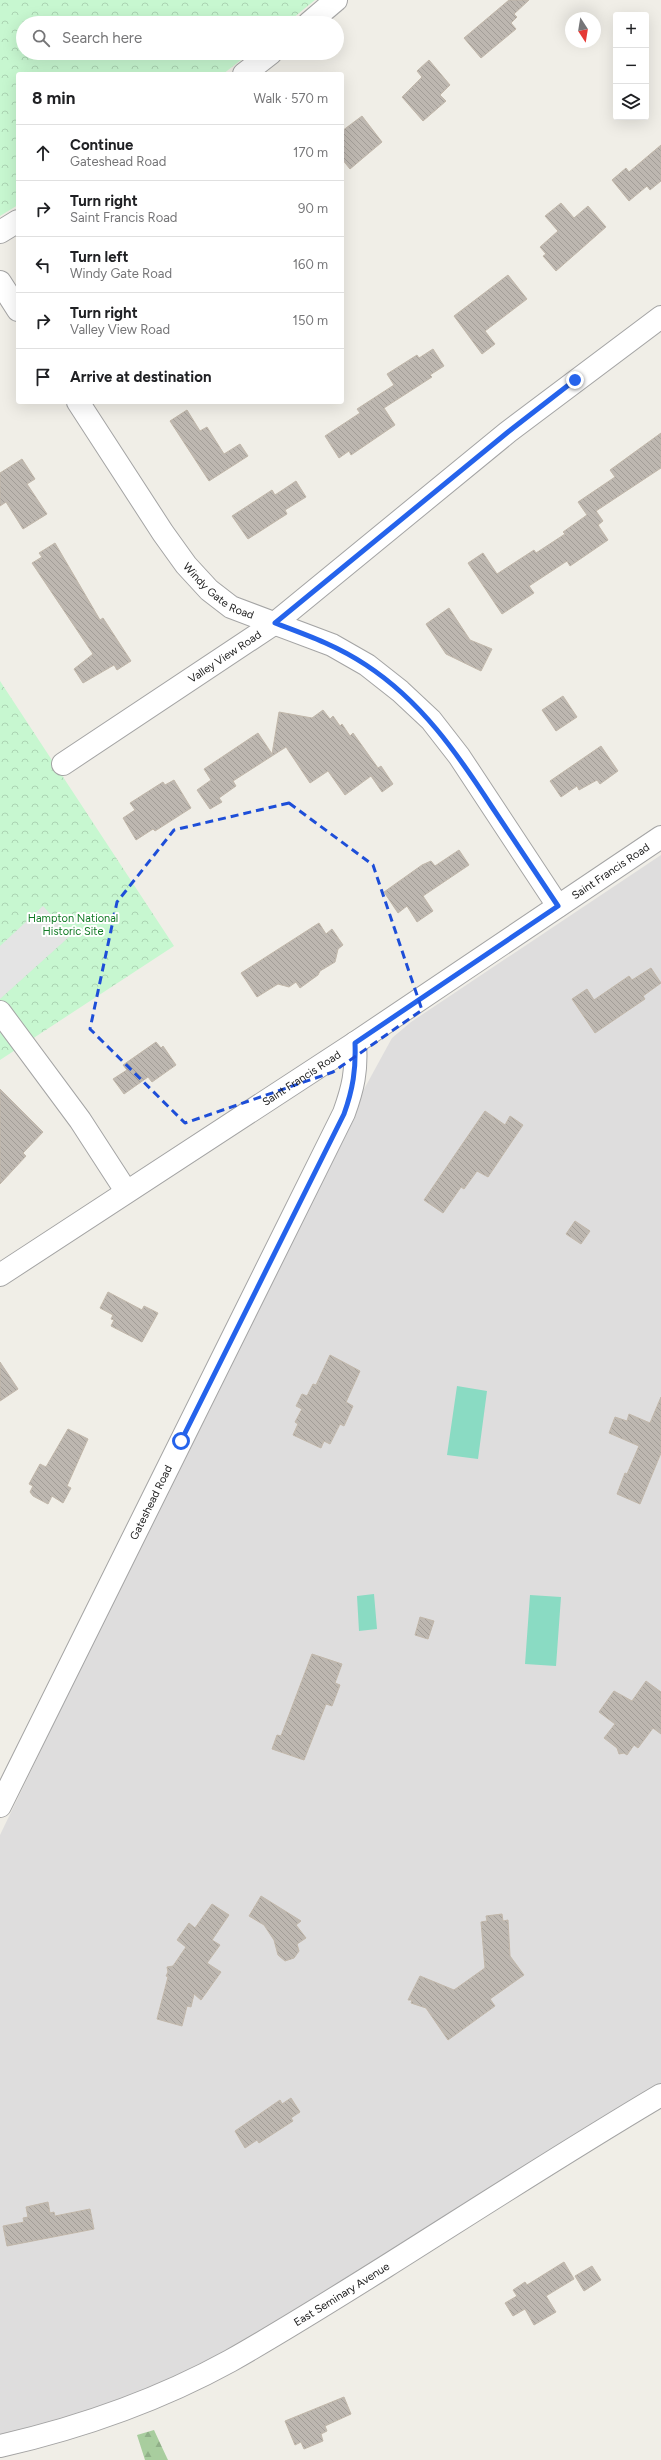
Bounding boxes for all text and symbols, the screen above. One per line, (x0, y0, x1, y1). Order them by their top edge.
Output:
north arrow (565, 12, 601, 48)
map controls (613, 12, 649, 120)
button: + (613, 12, 649, 48)
search box (16, 16, 344, 60)
icon: search (30, 27, 52, 49)
text: Search here (62, 29, 142, 47)
button: − (613, 48, 649, 84)
button: layers (613, 84, 649, 120)
text: 8 min (32, 88, 75, 108)
text: Walk · 570 m (253, 91, 328, 106)
text: Continue (70, 136, 133, 154)
icon: ahead (32, 142, 54, 164)
text: 170 m (293, 145, 328, 160)
text: Gateshead Road (70, 154, 166, 169)
text: Turn right (70, 192, 138, 210)
icon: right (32, 198, 54, 220)
text: 90 m (298, 201, 328, 216)
text: Saint Francis Road (70, 210, 177, 225)
text: Turn left (70, 248, 128, 266)
icon: left (32, 254, 54, 276)
text: 160 m (293, 257, 328, 272)
text: Windy Gate Road (70, 266, 172, 281)
text: Turn right (70, 304, 138, 322)
icon: right (32, 310, 54, 332)
text: 150 m (293, 313, 328, 328)
text: Valley View Road (70, 322, 170, 337)
icon: arrive (32, 366, 54, 388)
text: Arrive at destination (70, 368, 211, 386)
route end (566, 371, 584, 389)
street label: Windy Gate Road (180, 560, 255, 622)
street label: Valley View Road (186, 628, 264, 686)
street label: Saint Francis Road (569, 841, 652, 902)
park label: Hampton National Historic Site (28, 912, 118, 938)
street label: Saint Francis Road (260, 1048, 343, 1109)
route start (172, 1432, 190, 1450)
street label: Gateshead Road (127, 1463, 175, 1542)
street label: East Seminary Avenue (292, 2260, 392, 2329)

